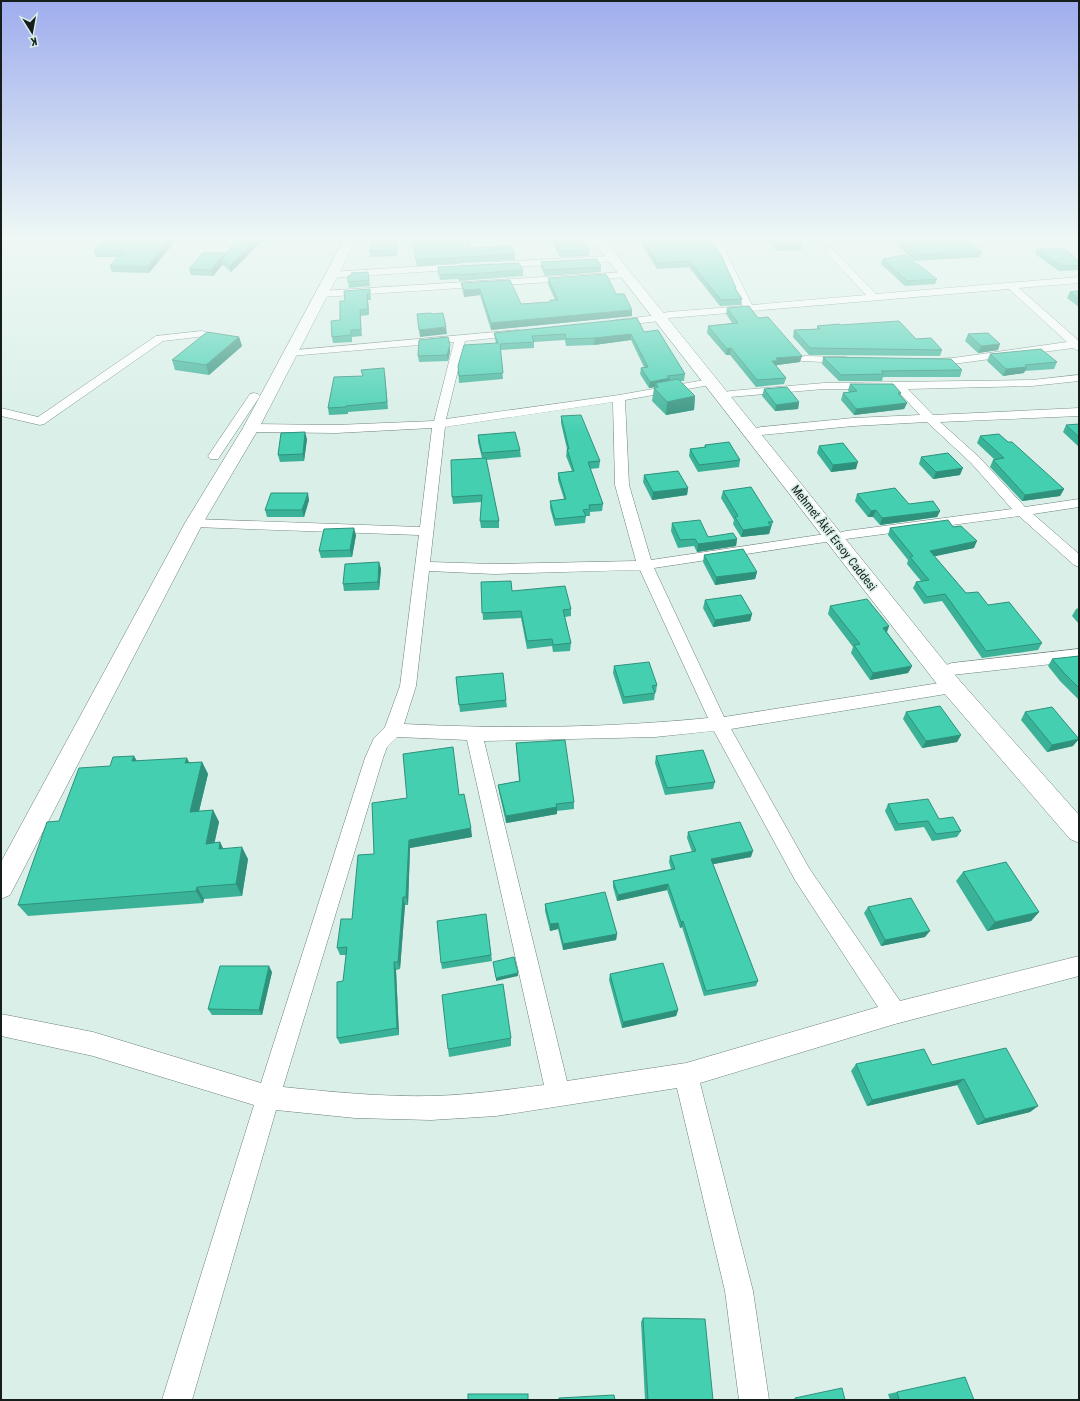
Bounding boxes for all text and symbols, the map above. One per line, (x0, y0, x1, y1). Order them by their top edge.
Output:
north arrow (12, 12, 52, 52)
text: K (29, 34, 38, 48)
street label: Mehmet Âkif Ersoy Caddesi (788, 482, 880, 594)

